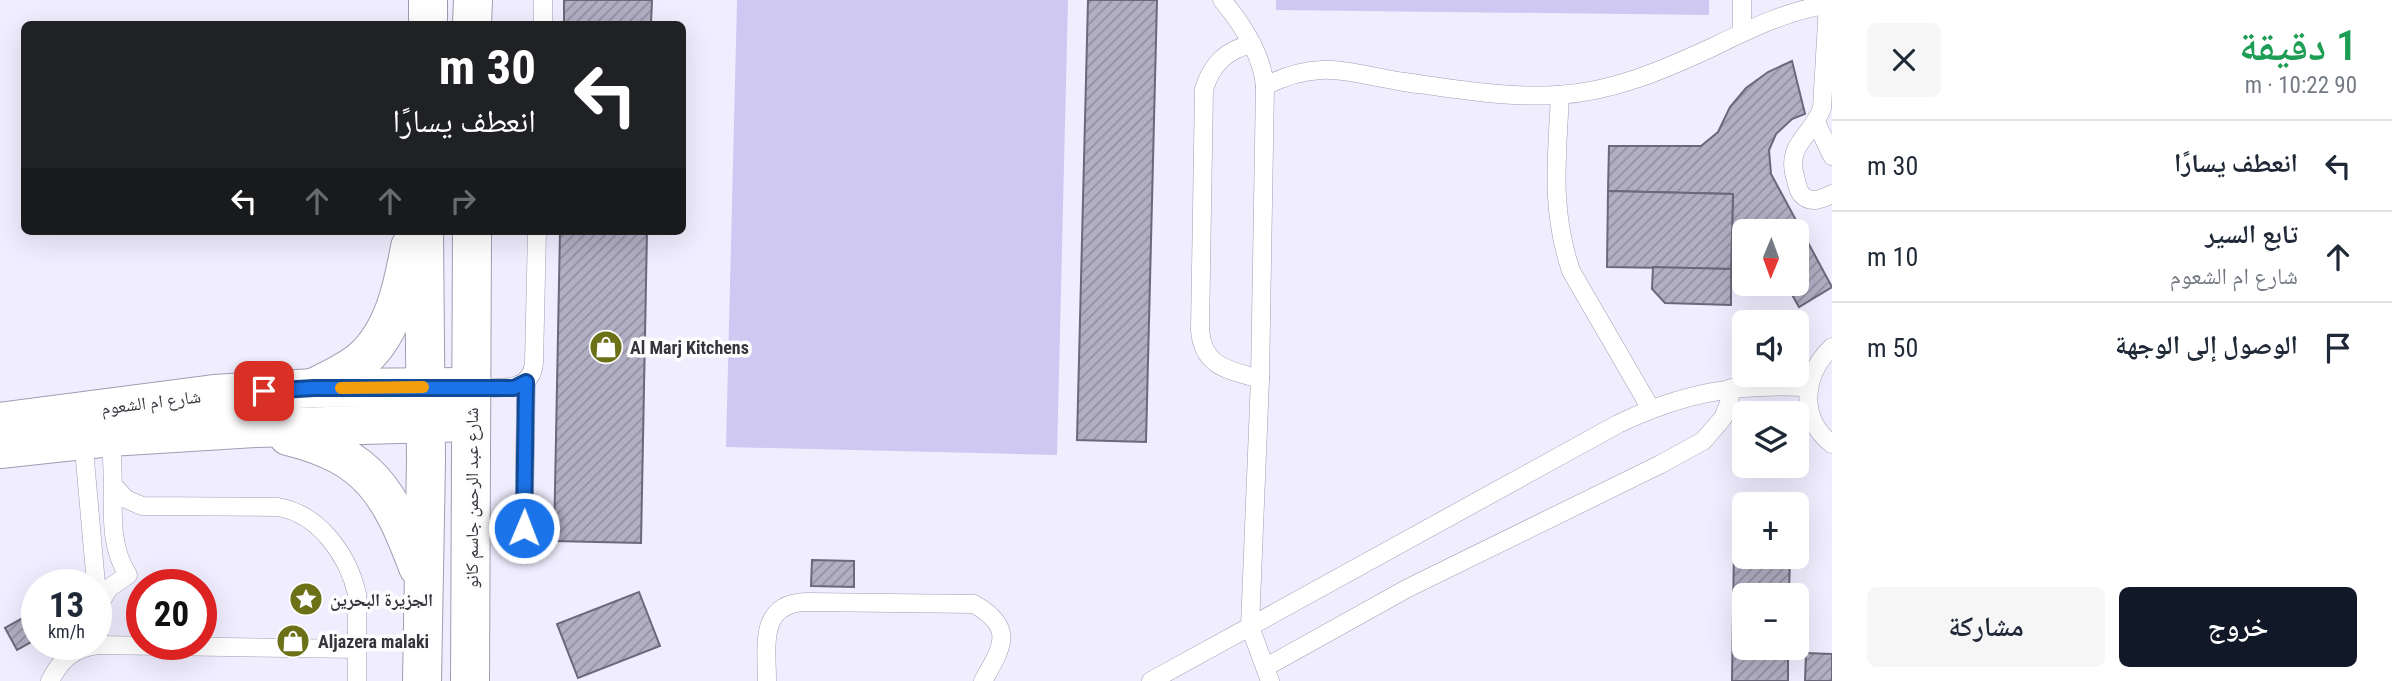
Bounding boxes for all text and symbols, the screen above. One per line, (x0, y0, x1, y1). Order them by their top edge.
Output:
text: 1 دقيقة (2239, 21, 2357, 70)
button: close (1867, 23, 1941, 97)
text: 30 m (439, 39, 536, 96)
icon: left (560, 49, 651, 140)
text: 90 m · 10:22 (2245, 72, 2357, 99)
text: انعطف يسارًا (392, 102, 536, 140)
icon: left (2319, 147, 2357, 185)
text: انعطف يسارًا (2174, 148, 2298, 178)
text: 30 m (1867, 151, 1918, 181)
icon: left (225, 182, 263, 220)
icon: ahead (298, 182, 336, 220)
icon: ahead (371, 182, 409, 220)
icon: right (444, 182, 482, 220)
north arrow (1732, 219, 1810, 296)
map controls (1732, 219, 1809, 660)
text: تابع السير (2205, 219, 2298, 249)
icon: ahead (2319, 238, 2357, 276)
text: 10 m (1867, 242, 1918, 272)
text: شارع ام الشعوم (2170, 263, 2298, 290)
button: sound (1732, 310, 1809, 387)
shop icon: Al Marj Kitchens (587, 328, 625, 366)
icon: arrive (2319, 329, 2357, 367)
text: الوصول إلى الوجهة (2115, 330, 2298, 360)
text: 50 m (1867, 333, 1918, 363)
place label: Al Marj Kitchens (630, 337, 749, 358)
pin (234, 361, 294, 421)
icon: arrive (245, 372, 283, 410)
street label: شارع ام الشعوم (100, 385, 202, 421)
button: layers (1732, 401, 1809, 478)
street label: شارع عبد الرحمن جاسم كانو (461, 407, 484, 589)
position arrow (487, 491, 561, 565)
button: + (1732, 492, 1809, 569)
speed limit sign: 20 (126, 569, 217, 660)
place icon: الجزيرة البحرين (287, 580, 325, 618)
button: − (1732, 583, 1809, 660)
text: 13 (49, 585, 84, 626)
button: مشاركة (1867, 587, 2105, 667)
button: خروج (2119, 587, 2357, 667)
place label: الجزيرة البحرين (330, 589, 433, 611)
text: km/h (48, 621, 85, 642)
shop icon: Aljazera malaki (274, 622, 312, 660)
place label: Aljazera malaki (318, 631, 429, 652)

